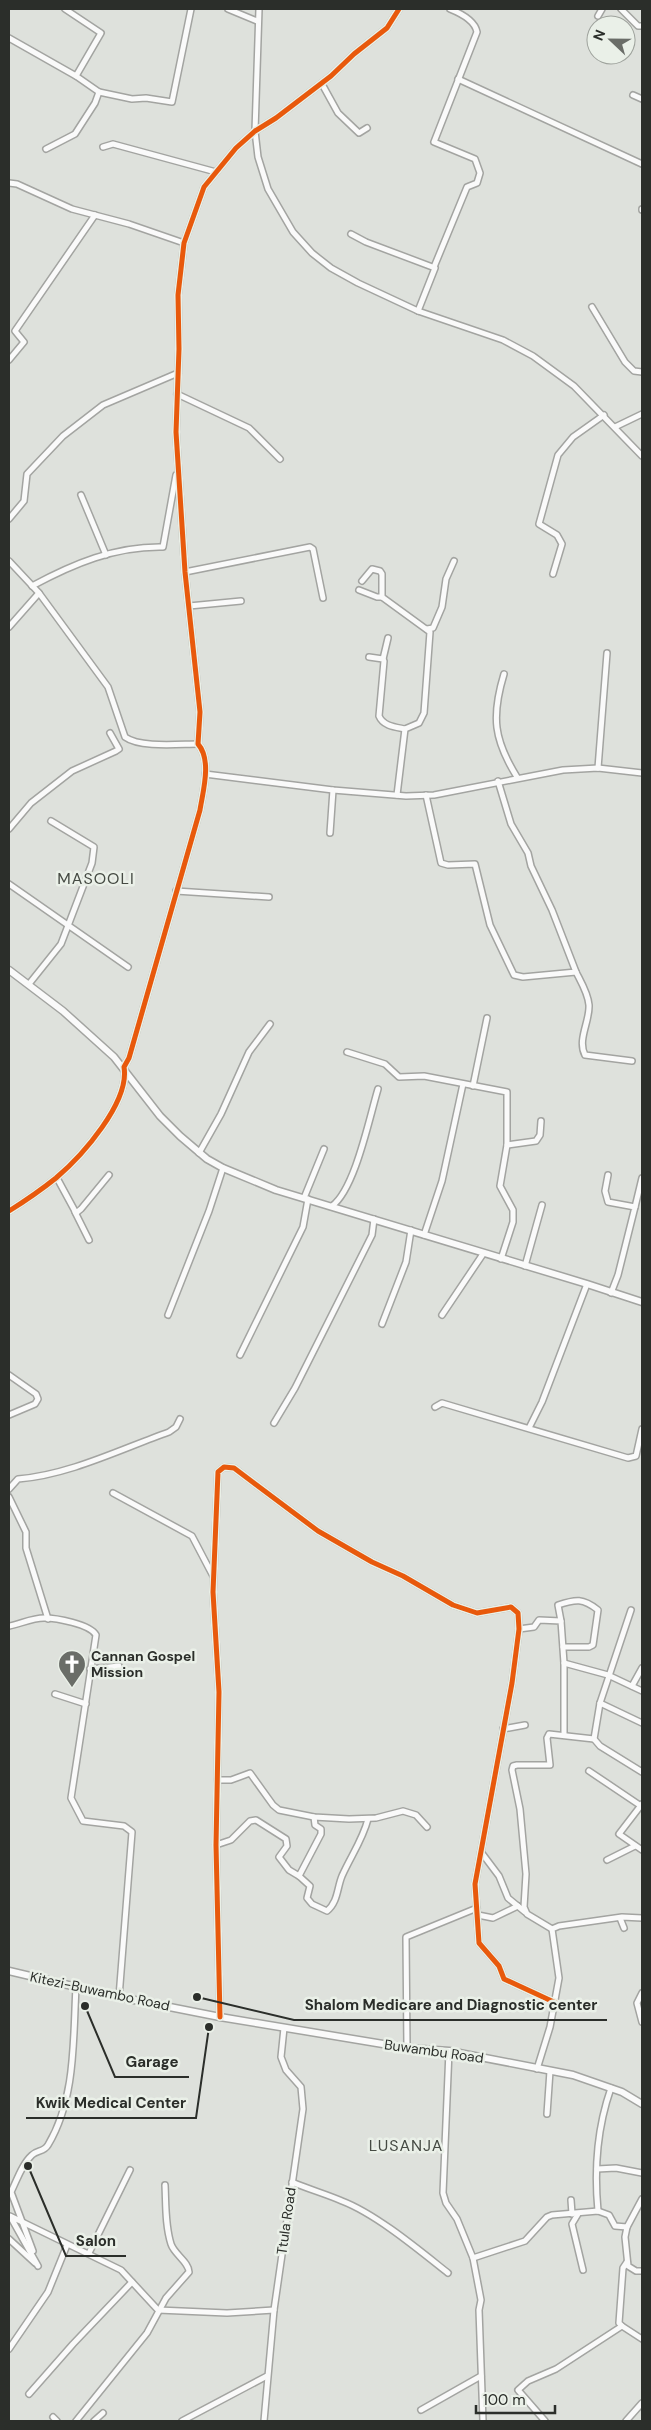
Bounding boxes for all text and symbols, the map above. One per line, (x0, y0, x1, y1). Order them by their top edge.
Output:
north arrow (586, 15, 636, 65)
text: N (589, 27, 609, 43)
district label: MASOOLI (57, 868, 135, 889)
place label: Cannan Gospel Mission (91, 1647, 195, 1681)
church icon: Cannan Gospel Mission (57, 1649, 87, 1688)
street label: Kitezi-Buwambo Road (28, 1967, 172, 2015)
callout: Shalom Medicare and Diagnostic center (294, 1990, 607, 2020)
text: Shalom Medicare and Diagnostic center (305, 1995, 597, 2015)
street label: Buwambu Road (383, 2035, 485, 2067)
callout: Garage (115, 2047, 189, 2077)
text: Garage (125, 2052, 179, 2072)
callout: Kwik Medical Center (26, 2088, 196, 2118)
text: Kwik Medical Center (36, 2093, 186, 2113)
district label: LUSANJA (369, 2135, 443, 2156)
street label: Ttula Road (272, 2186, 300, 2256)
callout: Salon (66, 2226, 126, 2256)
text: Salon (76, 2231, 116, 2251)
scale bar (476, 2382, 555, 2414)
text: 100 m (483, 2390, 526, 2410)

